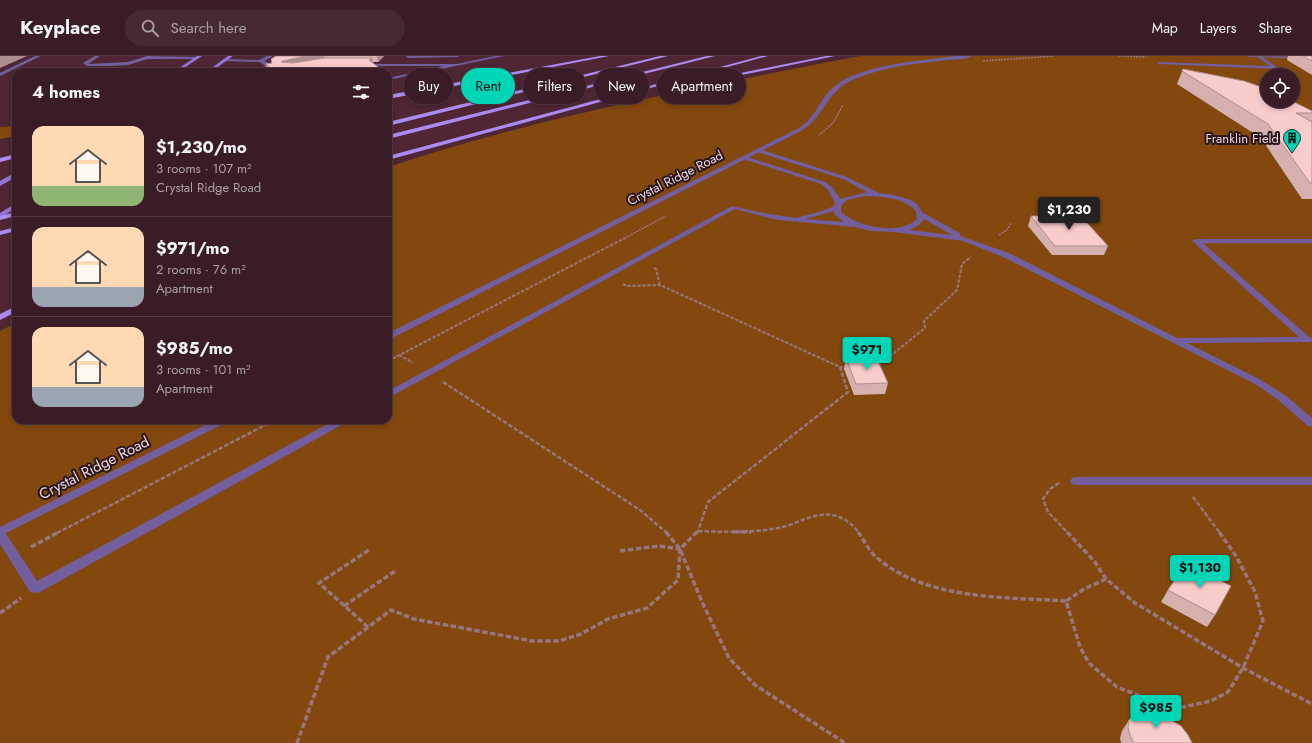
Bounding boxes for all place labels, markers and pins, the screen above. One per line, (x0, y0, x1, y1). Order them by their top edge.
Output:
building icon: Franklin Field (1282, 128, 1302, 153)
place label: Franklin Field (1205, 129, 1279, 148)
pin: $1,230 (1036, 197, 1102, 231)
pin: $971 (843, 337, 891, 371)
pin: $1,130 (1167, 555, 1233, 589)
pin: $985 (1132, 695, 1180, 729)

